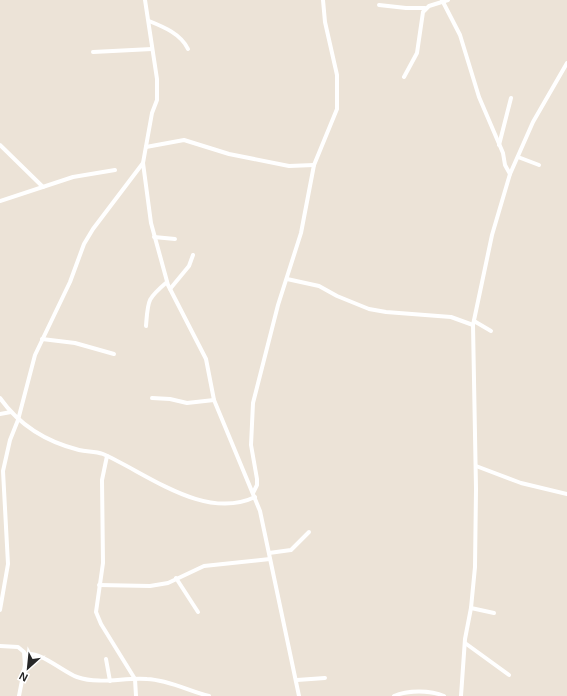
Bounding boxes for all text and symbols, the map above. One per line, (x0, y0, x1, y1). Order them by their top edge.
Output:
north arrow (8, 648, 48, 688)
text: N (17, 670, 30, 684)

